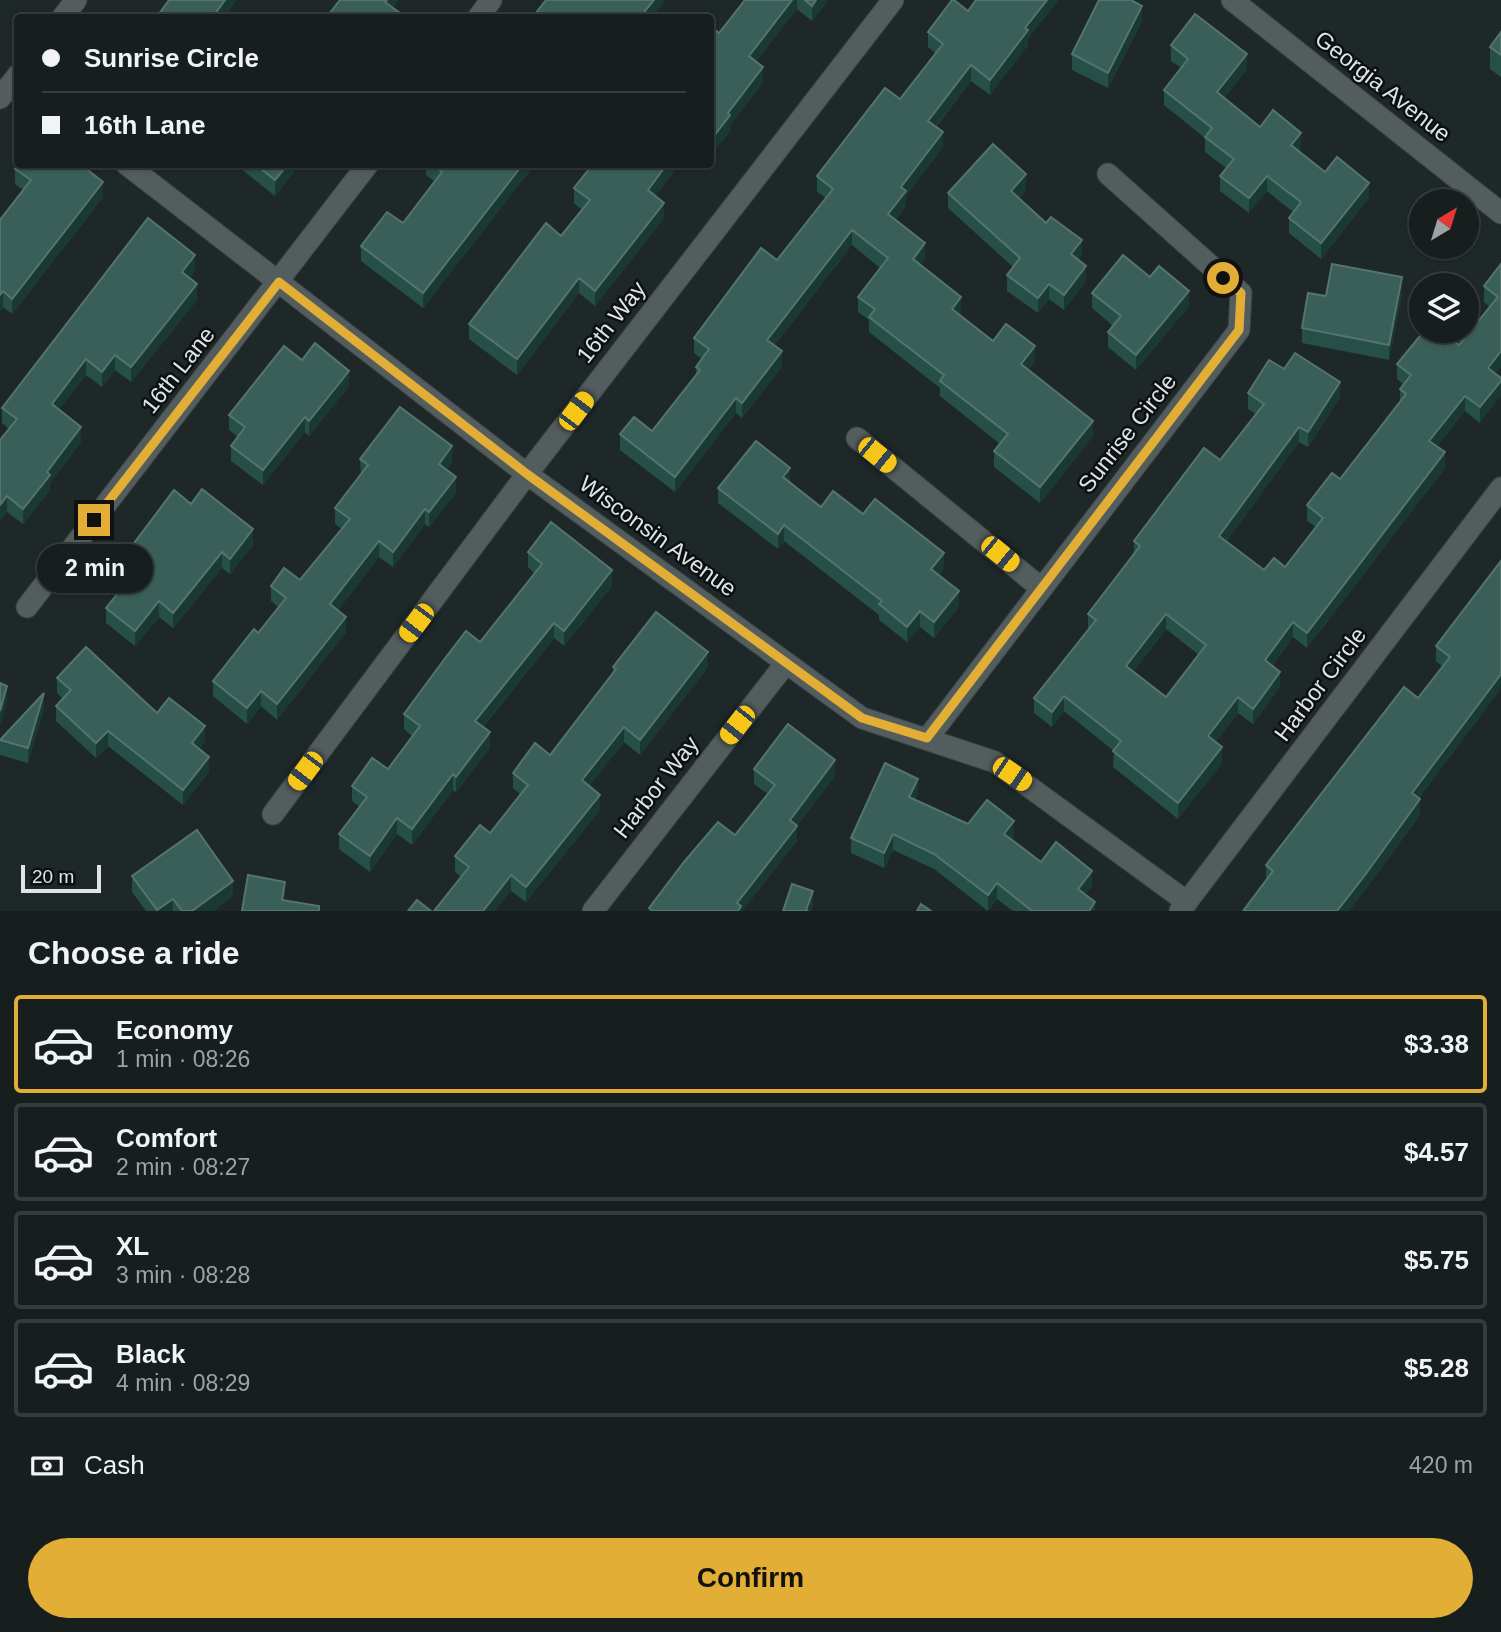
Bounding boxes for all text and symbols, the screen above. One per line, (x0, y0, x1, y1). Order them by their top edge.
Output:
street label: Georgia Avenue (1310, 25, 1456, 147)
text: Sunrise Circle (84, 43, 259, 73)
text: 16th Lane (84, 110, 205, 140)
north arrow (1409, 189, 1479, 259)
map controls (1409, 189, 1479, 343)
route start (1207, 262, 1239, 294)
button: layers (1409, 273, 1479, 343)
street label: 16th Way (571, 276, 651, 368)
street label: 16th Lane (136, 322, 220, 418)
street label: Sunrise Circle (1073, 369, 1181, 497)
car (555, 388, 598, 434)
car (855, 434, 900, 476)
street label: Wisconsin Avenue (575, 470, 741, 602)
route end (78, 504, 110, 536)
car (978, 533, 1023, 575)
callout: 2 min (36, 544, 152, 594)
text: 2 min (65, 555, 125, 581)
car (395, 600, 438, 646)
street label: Harbor Circle (1269, 622, 1371, 746)
car (716, 702, 759, 748)
street label: Harbor Way (608, 731, 704, 843)
car (284, 748, 327, 794)
car (989, 754, 1036, 794)
scale bar (21, 862, 102, 894)
text: 20 m (32, 866, 74, 887)
text: Choose a ride (28, 935, 240, 971)
icon: car (32, 1013, 95, 1076)
text: Economy (116, 1015, 233, 1045)
text: $3.38 (1404, 1029, 1469, 1059)
text: 1 min · 08:26 (116, 1046, 250, 1072)
icon: car (32, 1121, 95, 1184)
text: Comfort (116, 1123, 217, 1153)
text: $4.57 (1404, 1137, 1469, 1167)
text: 2 min · 08:27 (116, 1154, 250, 1180)
icon: car (32, 1229, 95, 1292)
text: XL (116, 1231, 149, 1261)
text: $5.75 (1404, 1245, 1469, 1275)
text: 3 min · 08:28 (116, 1262, 250, 1288)
icon: car (32, 1337, 95, 1400)
text: Black (116, 1339, 185, 1369)
text: $5.28 (1404, 1353, 1469, 1383)
text: 4 min · 08:29 (116, 1370, 250, 1396)
icon: cash (28, 1447, 66, 1485)
text: Cash (84, 1450, 145, 1480)
text: 420 m (1409, 1452, 1473, 1478)
button: Confirm (28, 1538, 1473, 1618)

